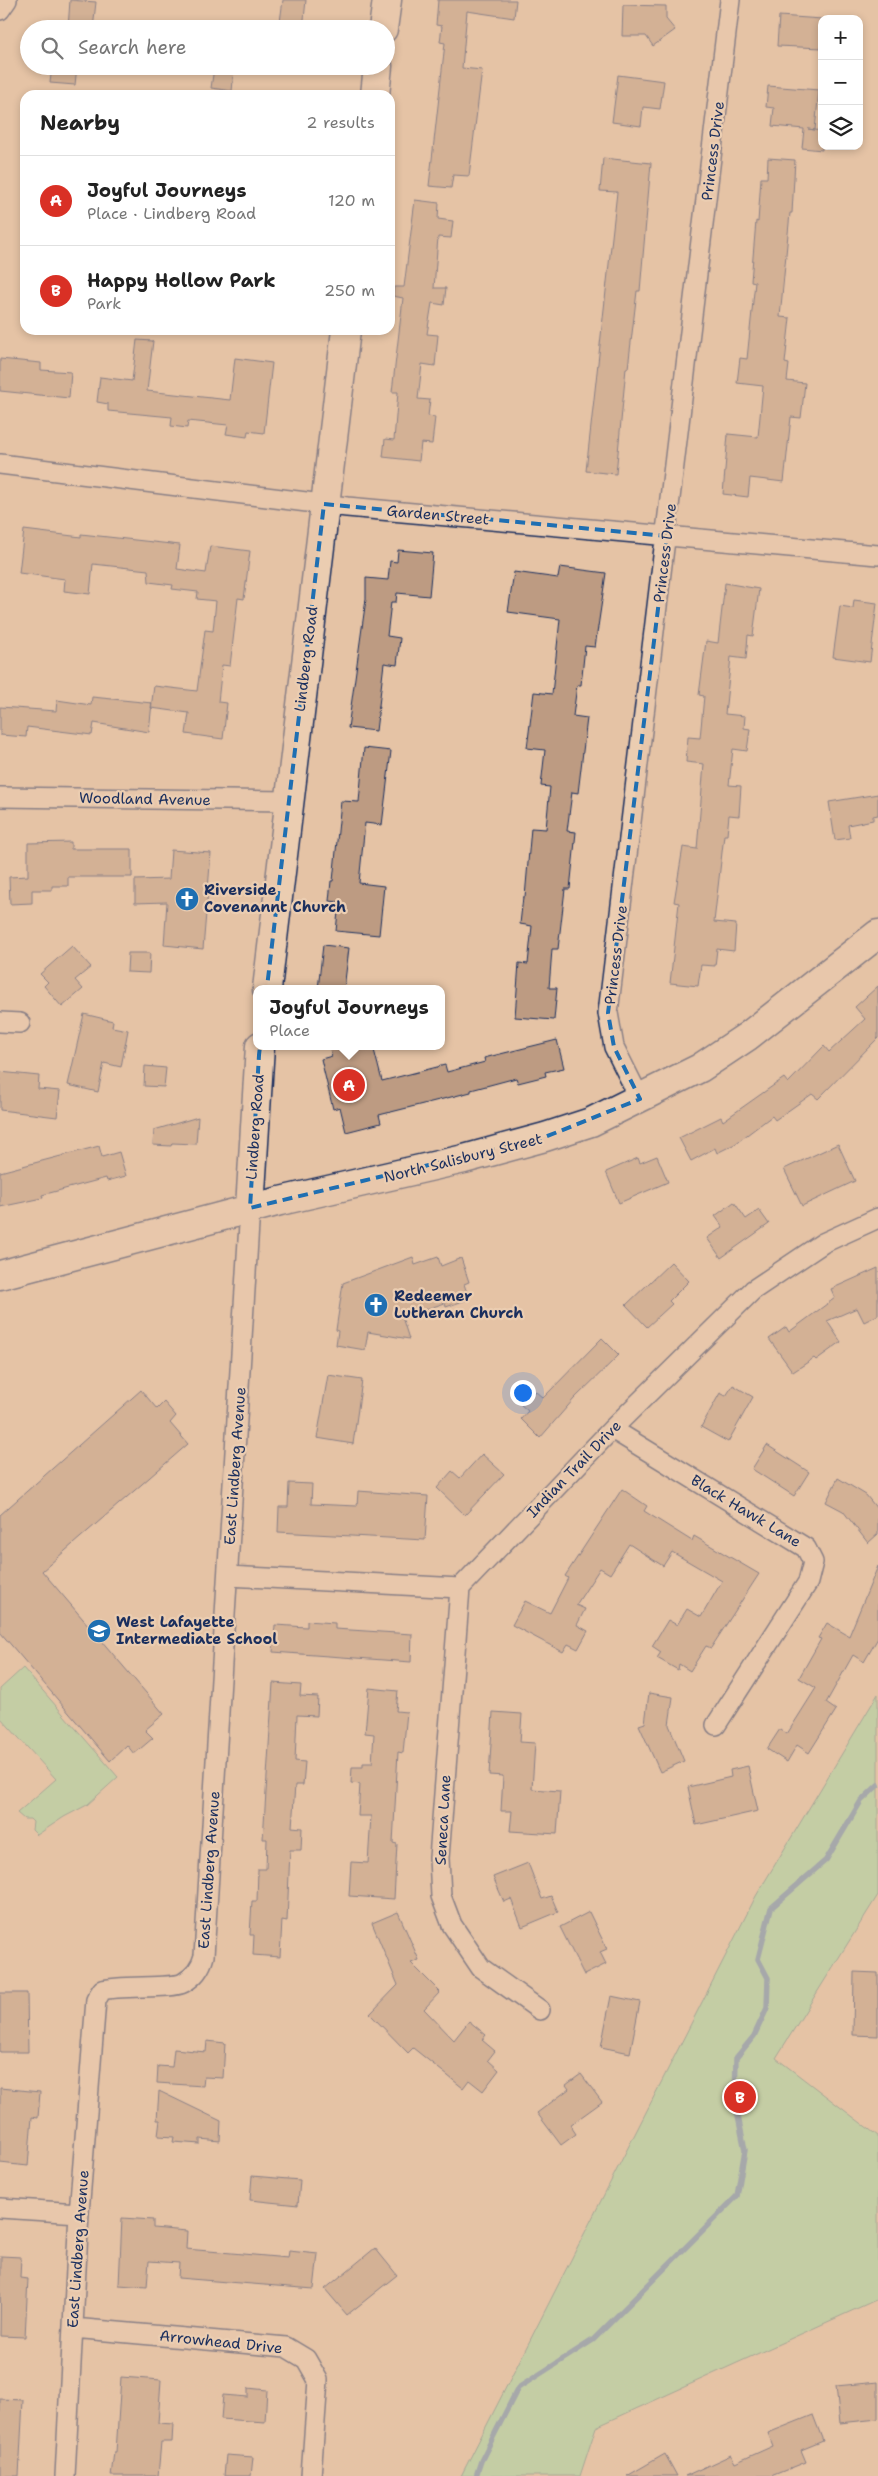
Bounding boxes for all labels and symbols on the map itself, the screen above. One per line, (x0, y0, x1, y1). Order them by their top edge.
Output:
street label: Princess Drive (697, 100, 729, 202)
street label: Garden Street (386, 501, 490, 529)
street label: Princess Drive (649, 502, 681, 604)
street label: Lindberg Road (290, 605, 322, 713)
street label: Woodland Avenue (79, 788, 211, 810)
place label: Riverside Covenannt Church (204, 880, 346, 917)
church icon: Riverside Covenannt Church (174, 886, 200, 912)
street label: Princess Drive (600, 904, 632, 1006)
pin: A (333, 1066, 365, 1104)
street label: Lindberg Road (241, 1073, 269, 1181)
street label: North Salisbury Street (382, 1129, 544, 1187)
place label: Redeemer Lutheran Church (394, 1286, 523, 1323)
church icon: Redeemer Lutheran Church (363, 1292, 389, 1318)
your location (510, 1380, 536, 1406)
street label: East Lindberg Avenue (220, 1386, 250, 1546)
street label: Indian Trail Drive (522, 1416, 626, 1522)
street label: Black Hawk Lane (687, 1470, 805, 1552)
place label: West Lafayette Intermediate School (116, 1612, 277, 1649)
school or university icon: West Lafayette Intermediate School (86, 1618, 112, 1644)
street label: Seneca Lane (431, 1774, 455, 1866)
street label: East Lindberg Avenue (194, 1790, 224, 1950)
pin: B (724, 2078, 756, 2116)
street label: East Lindberg Avenue (63, 2169, 93, 2329)
street label: Arrowhead Drive (158, 2326, 284, 2358)

